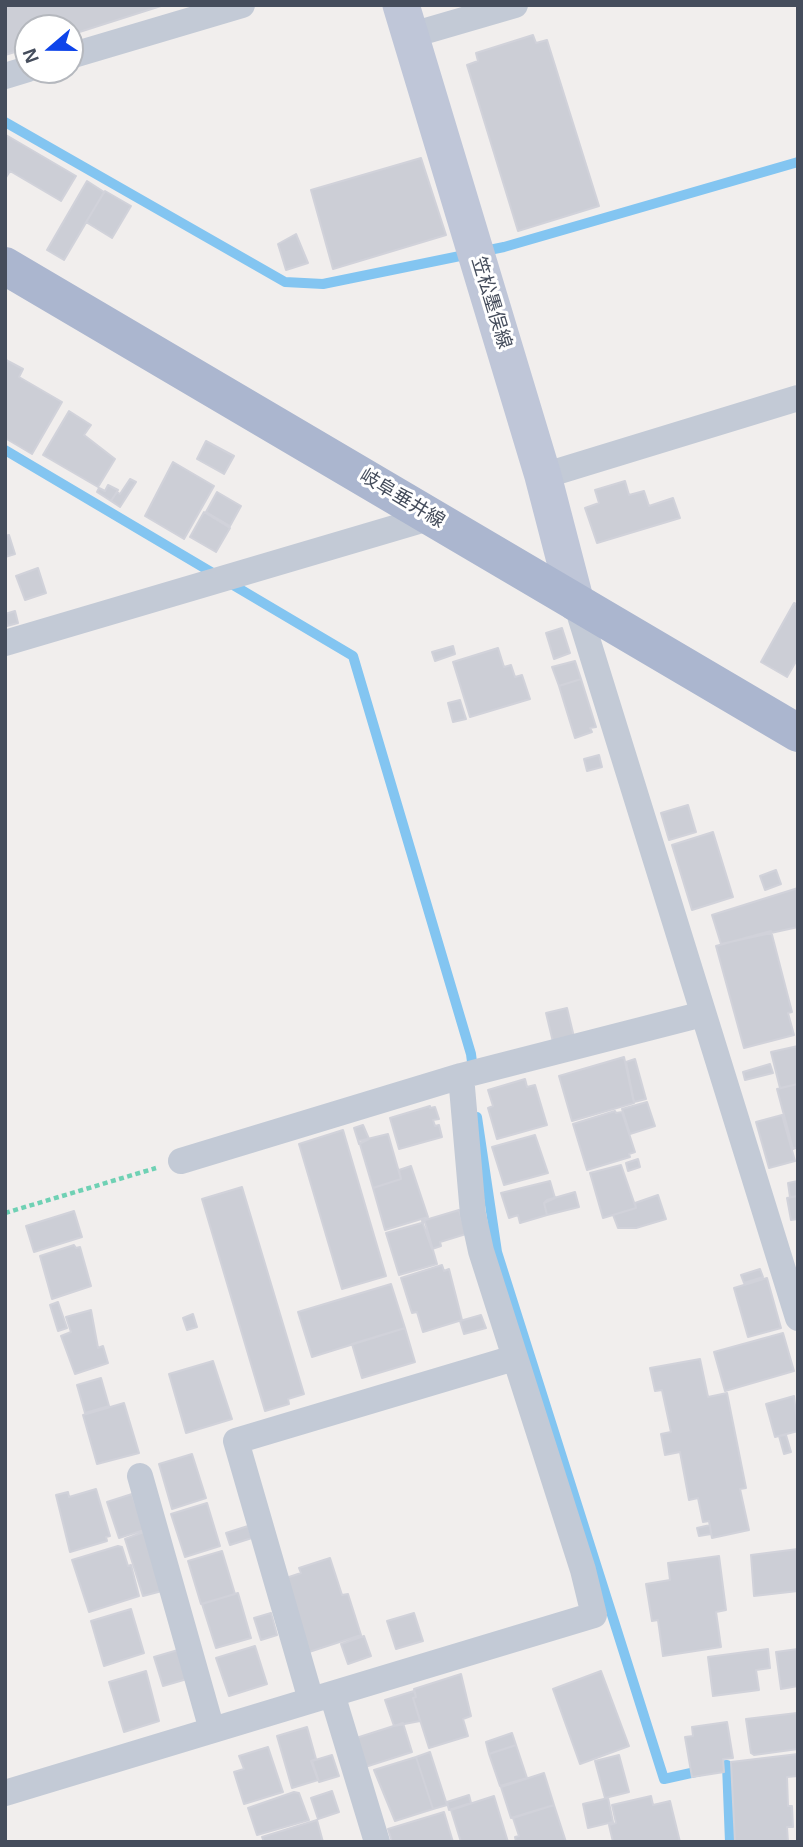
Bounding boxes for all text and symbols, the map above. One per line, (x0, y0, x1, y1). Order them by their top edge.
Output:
north arrow (14, 14, 84, 84)
text: N (18, 46, 43, 66)
street label: 笠松墨俣線 (466, 254, 516, 352)
street label: 岐阜垂井線 (355, 465, 449, 533)

